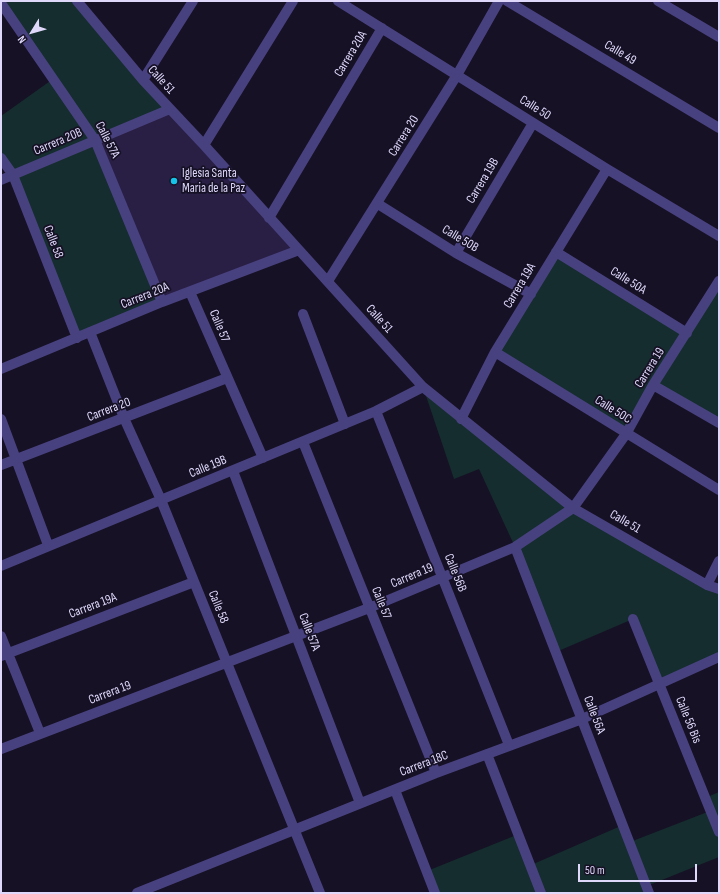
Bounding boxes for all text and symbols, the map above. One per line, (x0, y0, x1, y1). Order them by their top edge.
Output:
north arrow (12, 12, 52, 52)
street label: Carrera 20A (331, 28, 371, 80)
text: N (15, 33, 29, 46)
street label: Calle 49 (601, 37, 639, 69)
street label: Calle 51 (144, 63, 178, 97)
street label: Calle 50 (516, 92, 554, 124)
street label: Carrera 20 (385, 113, 423, 159)
street label: Calle 57A (91, 119, 123, 161)
street label: Carrera 20B (31, 125, 85, 159)
street label: Carrera 19B (463, 155, 503, 207)
place label: Iglesia Santa Maria de la Paz (182, 166, 245, 197)
marker: Iglesia Santa Maria de la Paz (169, 176, 179, 186)
street label: Calle 50B (439, 222, 481, 256)
street label: Calle 58 (40, 223, 66, 261)
street label: Carrera 19A (500, 261, 540, 311)
street label: Calle 50A (607, 264, 649, 298)
street label: Carrera 20A (119, 279, 171, 313)
street label: Calle 51 (362, 302, 396, 336)
street label: Calle 57 (205, 307, 233, 345)
street label: Carrera 19 (632, 345, 668, 391)
street label: Calle 50C (592, 393, 634, 427)
street label: Carrera 20 (85, 395, 133, 425)
street label: Calle 19B (187, 452, 229, 482)
street label: Calle 51 (607, 507, 643, 537)
street label: Calle 56B (440, 552, 470, 594)
street label: Carrera 19 (388, 560, 436, 592)
street label: Calle 57 (367, 585, 395, 621)
street label: Calle 58 (204, 588, 232, 626)
street label: Carrera 19A (67, 590, 119, 622)
street label: Calle 57A (295, 611, 323, 653)
street label: Carrera 19 (86, 678, 134, 708)
street label: Calle 56A (580, 694, 608, 736)
street label: Calle 56 Bis (672, 694, 704, 746)
street label: Carrera 18C (398, 748, 450, 780)
scale bar (580, 856, 699, 882)
text: 50 m (585, 863, 605, 878)

